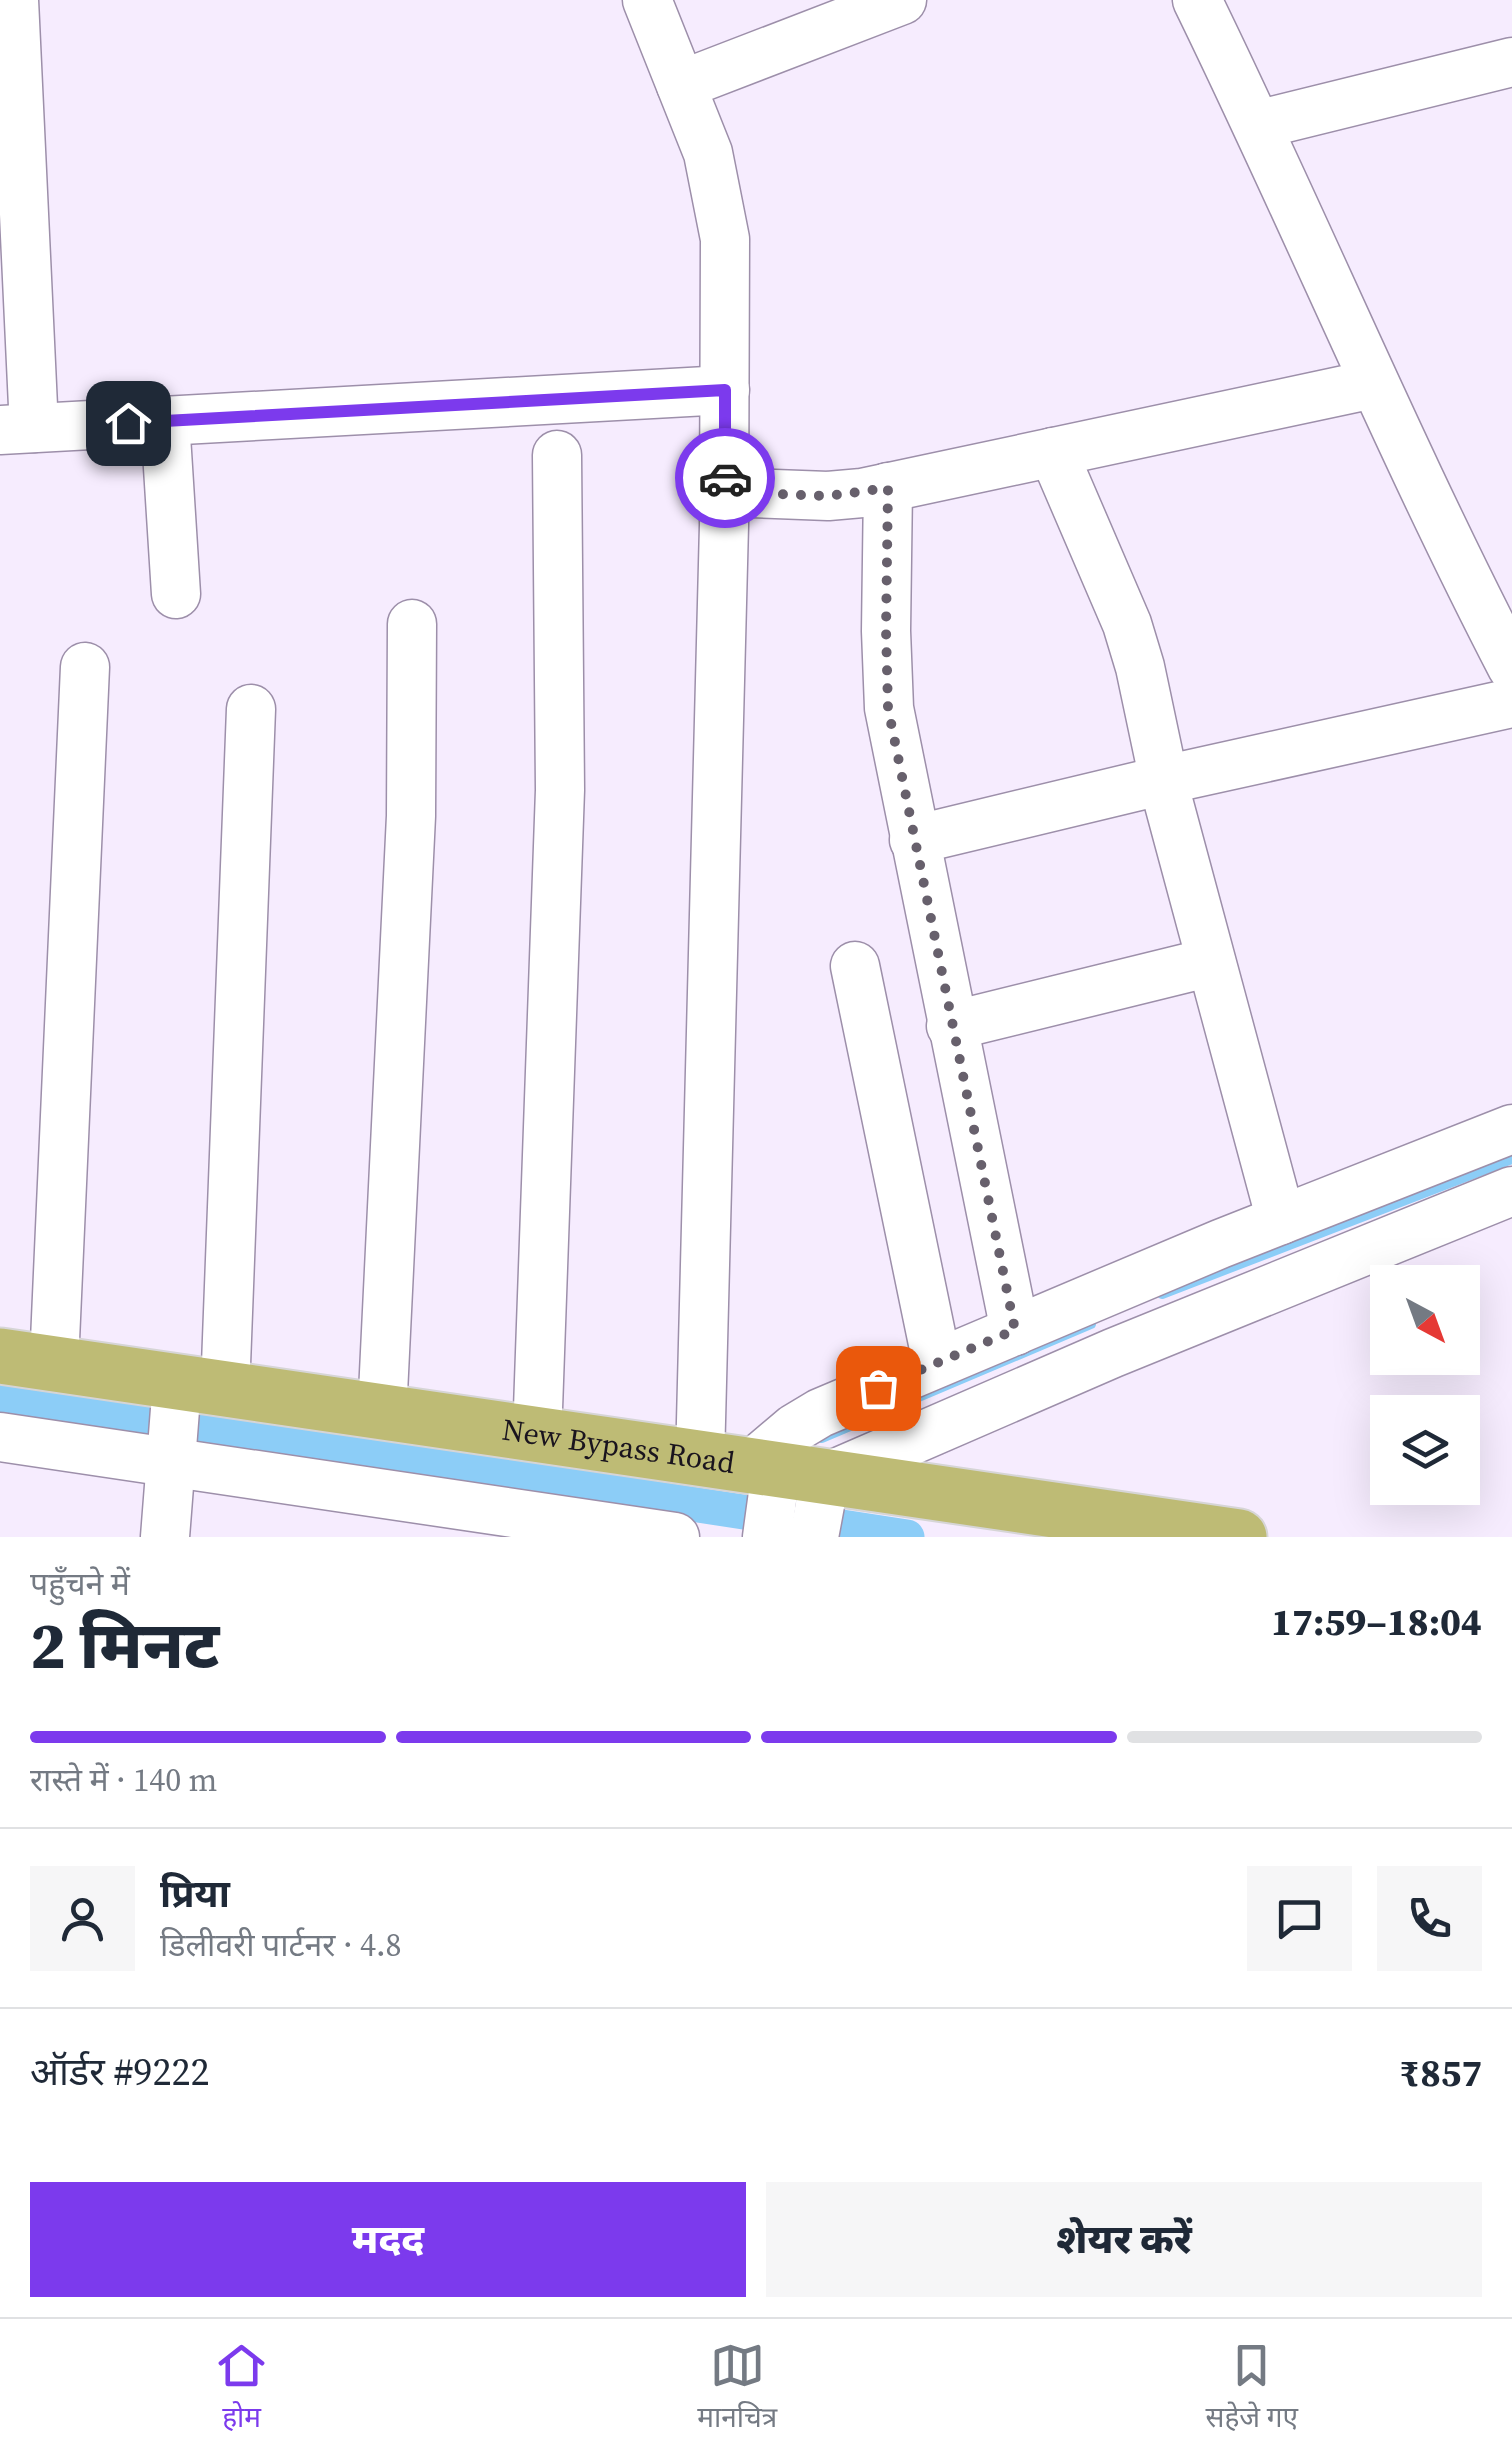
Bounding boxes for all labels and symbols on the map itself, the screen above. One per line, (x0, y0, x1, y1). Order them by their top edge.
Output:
pin (86, 381, 171, 466)
courier (675, 428, 775, 528)
north arrow (1370, 1265, 1480, 1375)
pin (836, 1346, 921, 1431)
street label: New Bypass Road (500, 1409, 737, 1483)

